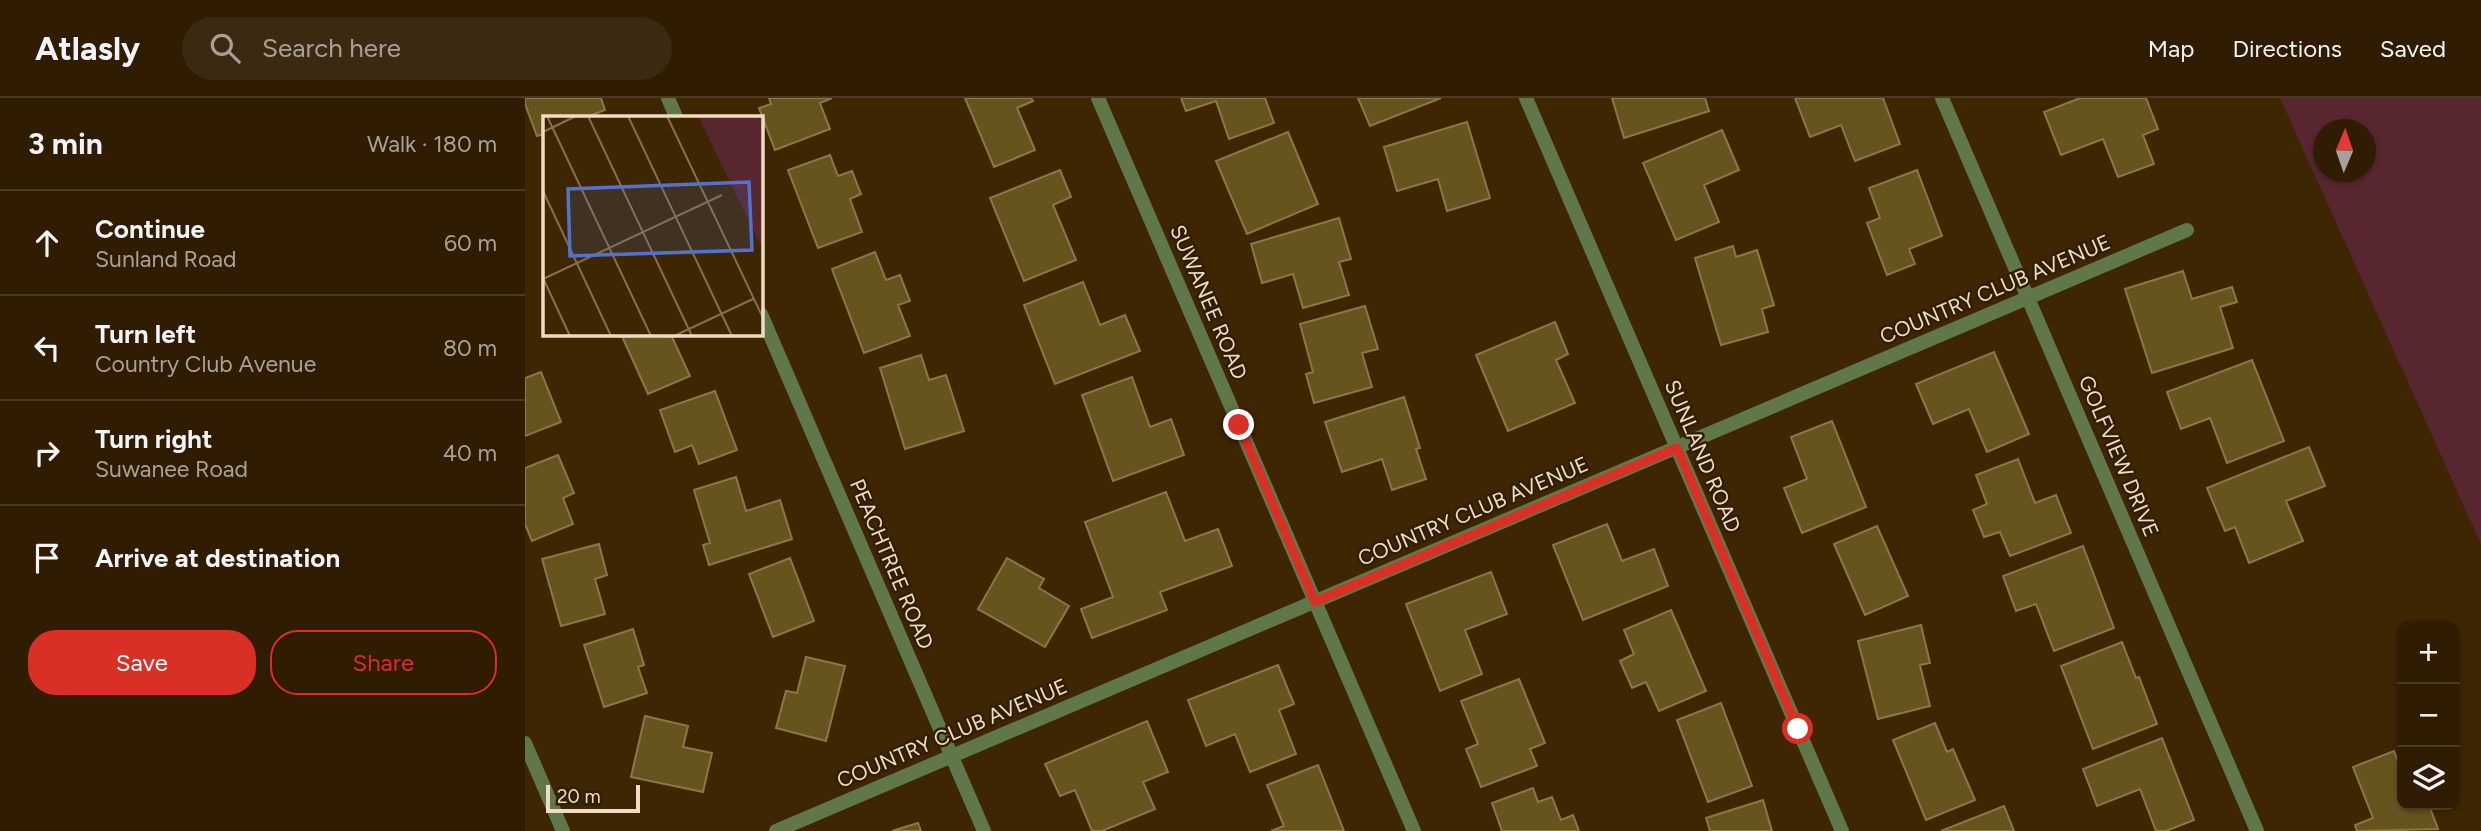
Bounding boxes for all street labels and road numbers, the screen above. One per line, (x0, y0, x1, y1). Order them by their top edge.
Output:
street label: SUWANEE ROAD (1165, 221, 1253, 383)
street label: COUNTRY CLUB AVENUE (1876, 229, 2114, 349)
street label: GOLFVIEW DRIVE (2074, 372, 2164, 540)
street label: SUNLAND ROAD (1660, 376, 1746, 536)
street label: COUNTRY CLUB AVENUE (1354, 451, 1592, 571)
street label: PEACHTREE ROAD (845, 475, 939, 653)
street label: COUNTRY CLUB AVENUE (833, 673, 1071, 793)

